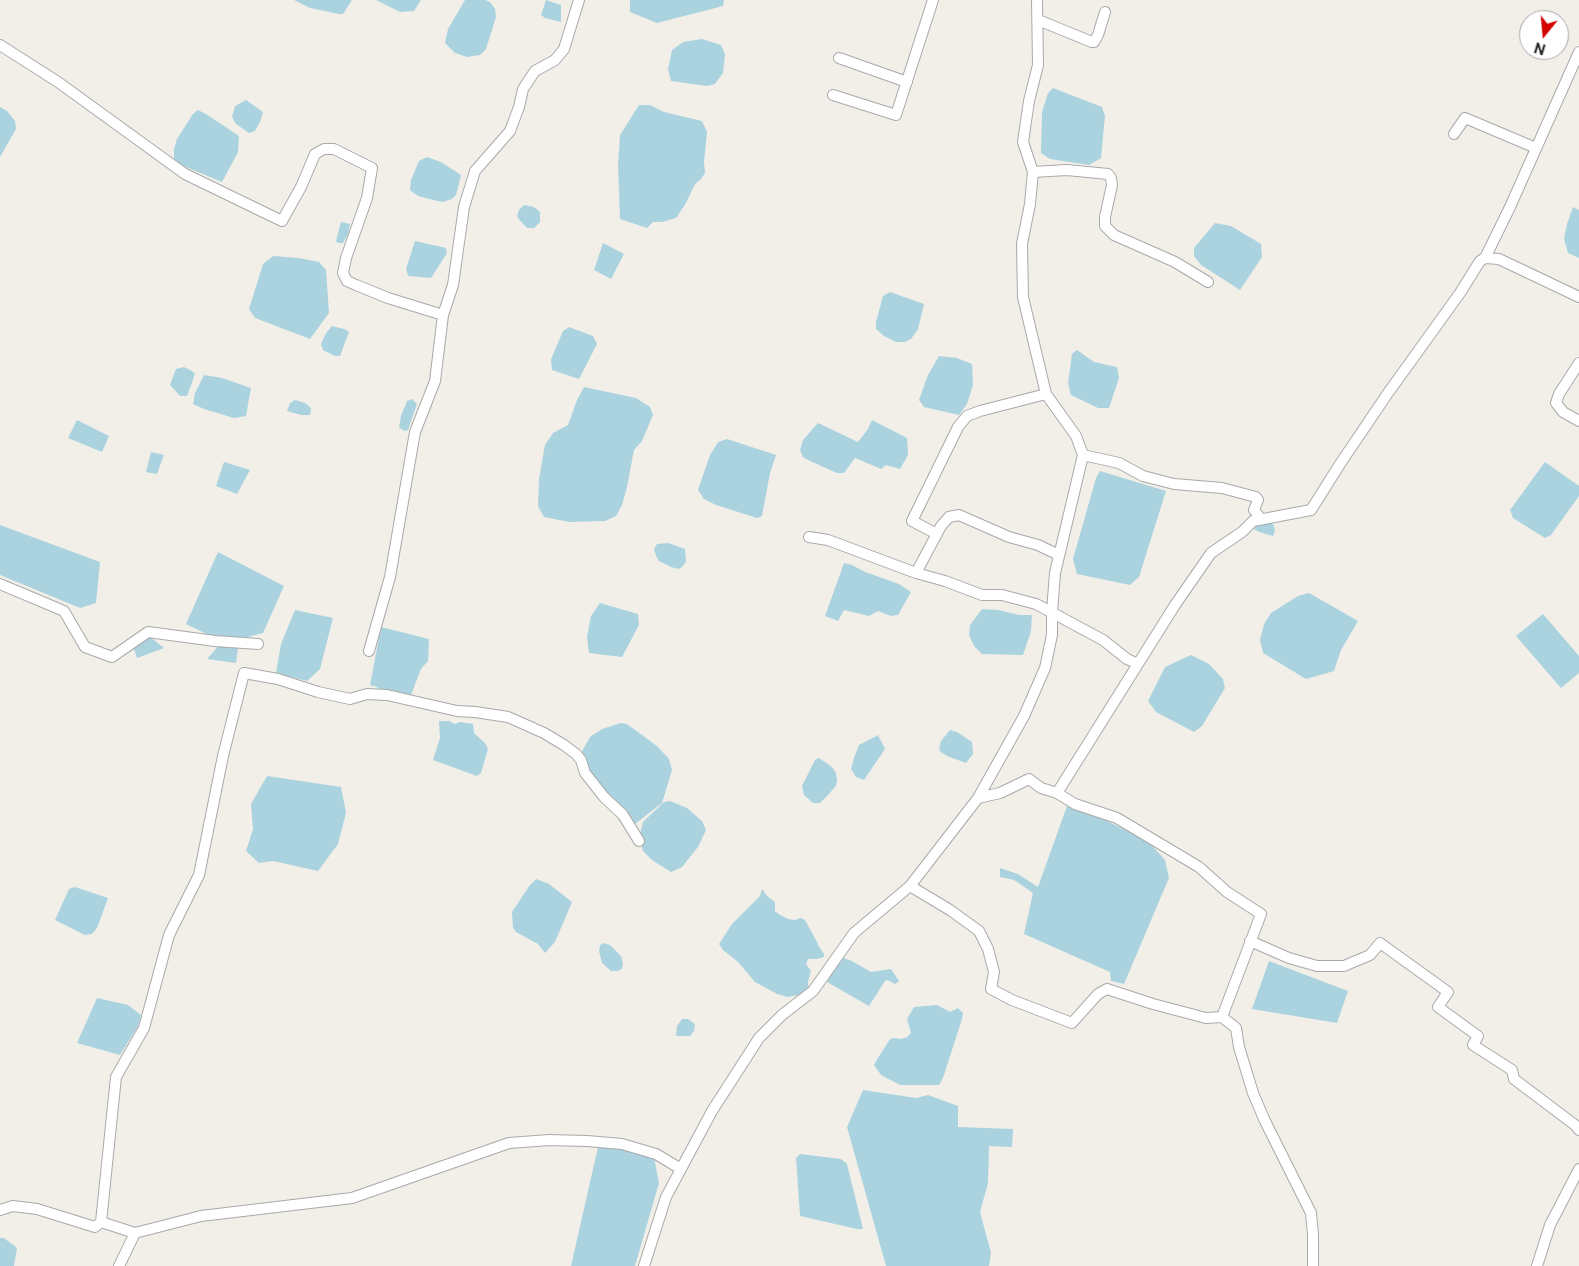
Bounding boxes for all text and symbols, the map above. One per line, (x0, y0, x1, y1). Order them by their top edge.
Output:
north arrow (1519, 10, 1569, 60)
text: N (1532, 39, 1547, 58)

